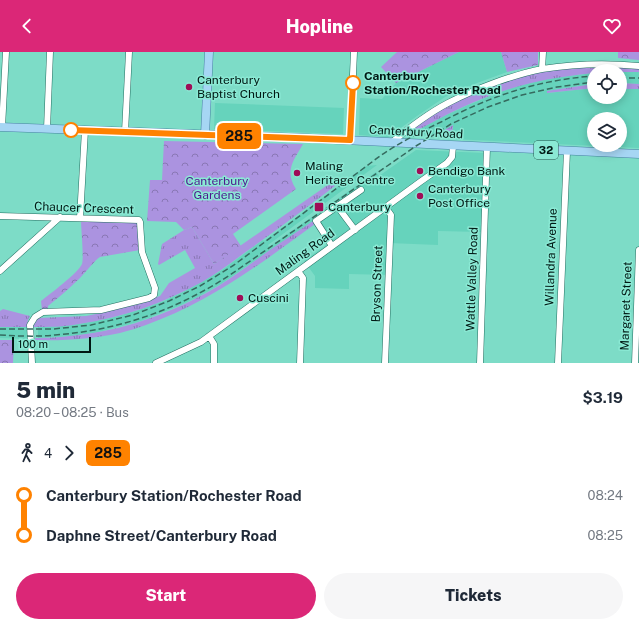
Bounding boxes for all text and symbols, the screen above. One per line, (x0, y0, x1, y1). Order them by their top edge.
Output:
icon: back (16, 15, 38, 37)
icon: heart (601, 15, 623, 37)
text: Hopline (286, 16, 353, 37)
map controls (587, 64, 627, 152)
button: locate (587, 64, 627, 104)
place label: Canterbury Station/Rochester Road (364, 69, 501, 97)
place label: Canterbury Baptist Church (197, 73, 280, 101)
marker: Canterbury Station/Rochester Road (345, 75, 361, 91)
marker: Canterbury Baptist Church (184, 82, 194, 92)
button: layers (587, 112, 627, 152)
unlabelled marker (63, 122, 79, 138)
line badge: 285 (216, 123, 262, 149)
street label: Canterbury Road (369, 123, 463, 141)
text: 285 (225, 128, 253, 144)
road number: 32 (534, 141, 558, 159)
place label: Maling Heritage Centre (305, 159, 395, 187)
place label: Bendigo Bank (428, 164, 505, 178)
marker: Bendigo Bank (415, 166, 425, 176)
marker: Maling Heritage Centre (292, 168, 302, 178)
park label: Canterbury Gardens (186, 174, 249, 202)
place label: Canterbury Post Office (428, 182, 492, 210)
marker: Canterbury Post Office (415, 191, 425, 201)
street label: Chaucer Crescent (34, 199, 135, 217)
place label: Canterbury (328, 200, 392, 214)
marker: Canterbury (313, 201, 325, 213)
street label: Willandra Avenue (542, 208, 560, 306)
street label: Maling Road (273, 226, 337, 278)
street label: Wattle Valley Road (463, 227, 481, 331)
street label: Bryson Street (369, 245, 385, 323)
street label: Margaret Street (617, 261, 635, 351)
place label: Cuscini (248, 291, 289, 305)
marker: Cuscini (235, 293, 245, 303)
scale bar (12, 335, 91, 354)
text: 100 m (18, 338, 48, 350)
text: 5 min (16, 377, 75, 403)
text: $3.19 (582, 389, 623, 406)
text: 08:20 – 08:25 · Bus (16, 405, 129, 420)
icon: walk (16, 442, 38, 464)
icon: forward (58, 442, 80, 464)
text: 285 (94, 445, 122, 461)
text: 4 (44, 446, 52, 461)
text: Canterbury Station/Rochester Road (46, 487, 302, 504)
text: 08:24 (588, 488, 623, 503)
text: Daphne Street/Canterbury Road (46, 527, 277, 544)
text: 08:25 (587, 528, 623, 543)
button: Start (16, 573, 316, 619)
button: Tickets (324, 573, 623, 619)

